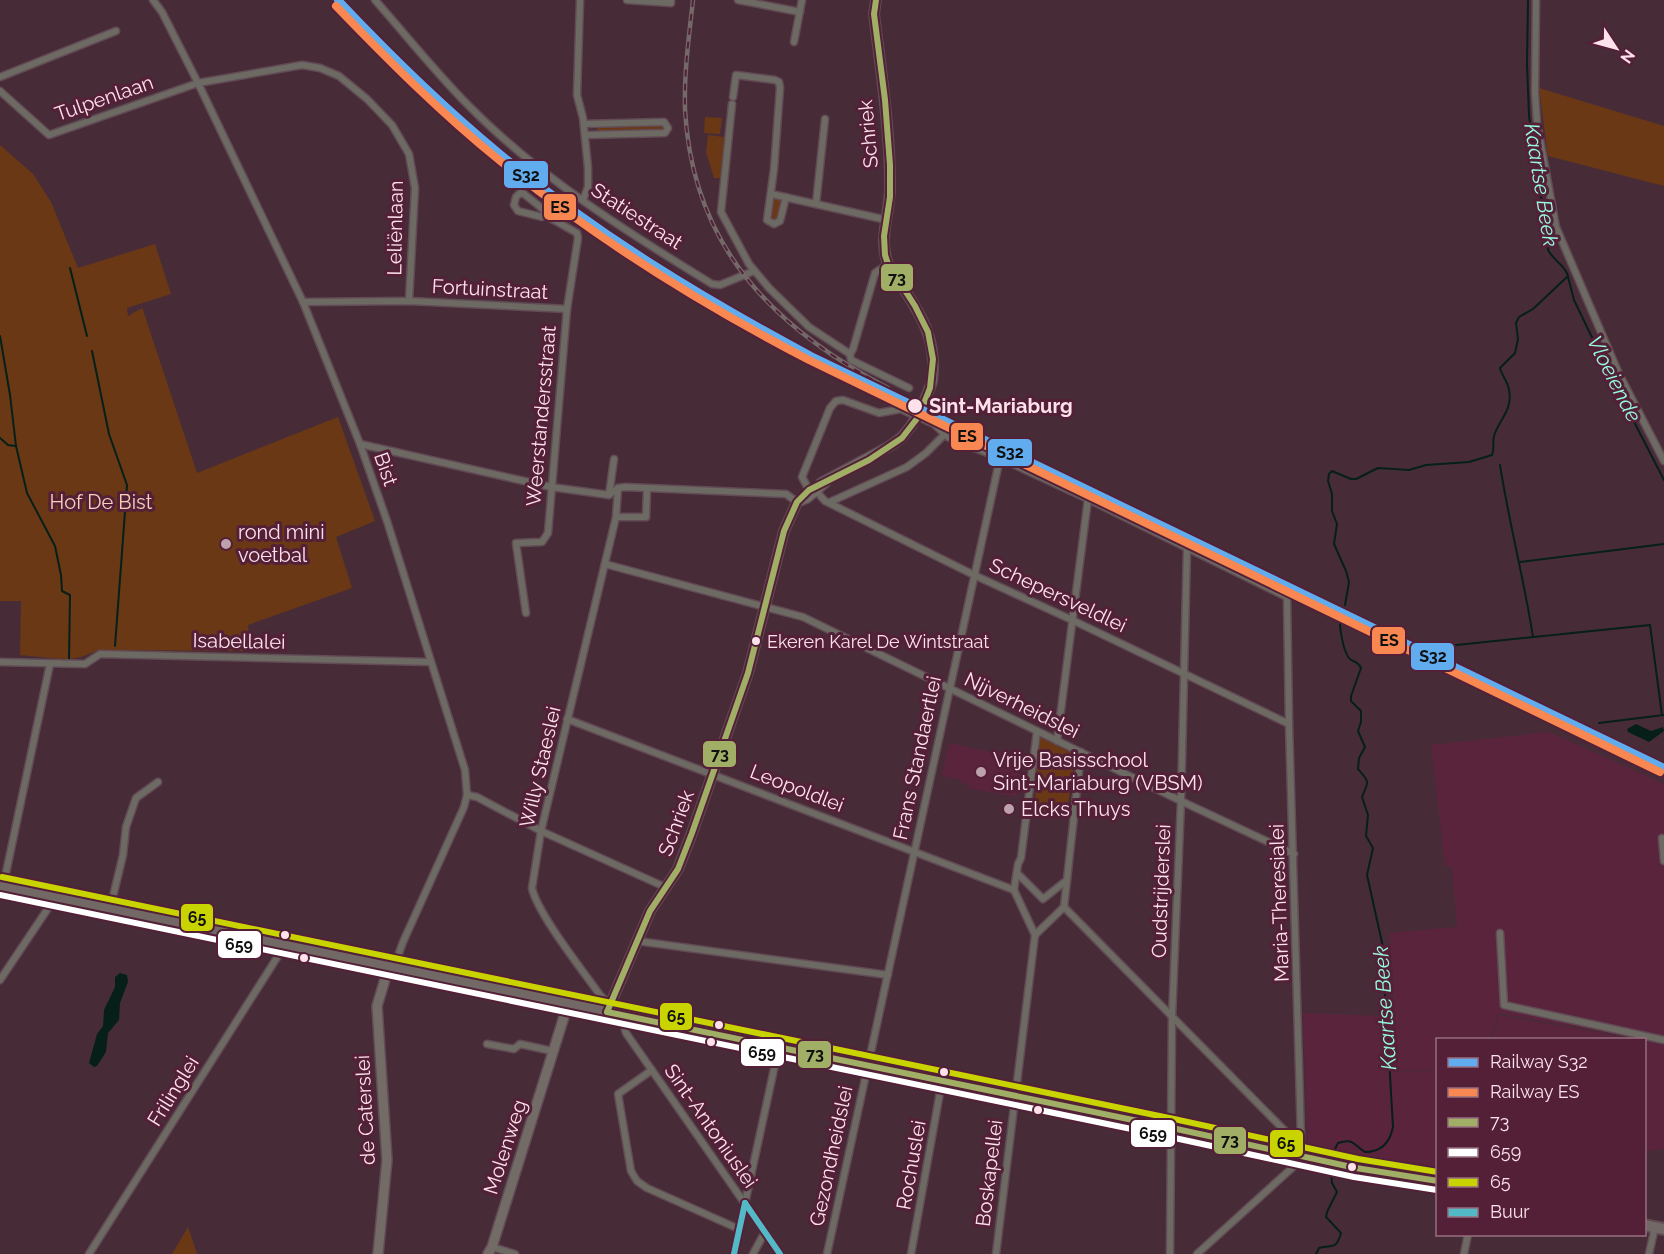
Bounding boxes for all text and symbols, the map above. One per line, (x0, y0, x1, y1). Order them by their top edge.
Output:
north arrow (1586, 18, 1646, 78)
text: N (1616, 46, 1639, 67)
street label: Tulpenlaan (52, 70, 156, 126)
street label: Schriek (853, 98, 883, 169)
water label: Kaartse Beek (1519, 121, 1564, 248)
line badge: S32 (503, 160, 549, 189)
text: S32 (512, 166, 540, 185)
street label: Statiestraat (587, 178, 687, 255)
street label: Leliënlaan (382, 180, 408, 276)
line badge: ES (543, 193, 577, 221)
text: ES (550, 198, 570, 217)
line badge: 73 (880, 263, 914, 292)
text: 73 (888, 269, 906, 288)
street label: Fortuinstraat (431, 274, 549, 304)
street label: Weerstandersstraat (521, 324, 561, 508)
water label: Vloeiende (1582, 331, 1647, 426)
place label: Sint-Mariaburg (929, 394, 1073, 418)
marker: Sint-Mariaburg (906, 397, 924, 415)
line badge: ES (950, 422, 984, 451)
text: ES (957, 427, 977, 446)
line badge: S32 (987, 438, 1033, 467)
text: S32 (996, 443, 1024, 462)
street label: Bist (369, 449, 403, 489)
park label: Hof De Bist (50, 490, 153, 514)
place label: rond mini voetbal (238, 520, 325, 567)
marker: rond mini voetbal (219, 537, 233, 551)
street label: Schepersveldlei (986, 553, 1130, 637)
line badge: ES (1371, 626, 1406, 655)
street label: Isabellalei (192, 628, 286, 654)
place label: Ekeren Karel De Wintstraat (767, 631, 989, 652)
text: ES (1379, 631, 1399, 650)
marker: Ekeren Karel De Wintstraat (750, 635, 762, 647)
line badge: S32 (1410, 642, 1455, 671)
text: S32 (1419, 647, 1447, 666)
street label: Nijverheidslei (961, 667, 1083, 743)
street label: Frans Standaertlei (888, 674, 946, 842)
street label: Willy Staeslei (514, 704, 566, 830)
line badge: 73 (702, 740, 737, 768)
text: 73 (711, 745, 729, 764)
place label: Vrije Basisschool Sint-Mariaburg (VBSM) (993, 748, 1203, 795)
street label: Leopoldlei (747, 759, 847, 817)
marker: Vrije Basisschool Sint-Mariaburg (VBSM) (974, 765, 988, 779)
street label: Schriek (653, 786, 699, 859)
place label: Elcks Thuys (1021, 797, 1130, 821)
marker: Elcks Thuys (1002, 802, 1016, 816)
street label: Maria-Theresialei (1264, 823, 1294, 983)
street label: Oudstrijderslei (1147, 824, 1175, 958)
line badge: 65 (180, 903, 214, 932)
text: 65 (188, 908, 206, 927)
unlabelled marker (279, 929, 291, 941)
line badge: 659 (217, 930, 262, 959)
text: 659 (225, 935, 253, 954)
water label: Kaartse Beek (1368, 945, 1401, 1071)
unlabelled marker (298, 952, 310, 964)
line badge: 65 (659, 1002, 693, 1031)
text: 65 (667, 1007, 685, 1026)
unlabelled marker (713, 1019, 725, 1031)
unlabelled marker (705, 1036, 717, 1048)
line badge: 659 (740, 1038, 785, 1067)
legend (1436, 1038, 1646, 1236)
line badge: 73 (797, 1040, 832, 1069)
text: 659 (748, 1043, 776, 1062)
text: 73 (806, 1045, 824, 1064)
text: Railway S32 (1490, 1051, 1588, 1072)
street label: Frilinglei (142, 1052, 204, 1130)
street label: de Caterslei (350, 1054, 380, 1166)
street label: Sint-Antoniuslei (659, 1059, 763, 1193)
unlabelled marker (938, 1066, 950, 1078)
text: Railway ES (1490, 1081, 1580, 1102)
street label: Gezondheidslei (804, 1084, 858, 1228)
street label: Molenweg (478, 1097, 532, 1197)
unlabelled marker (1032, 1104, 1044, 1116)
text: 73 (1490, 1111, 1509, 1132)
street label: Rochuslei (891, 1118, 931, 1212)
street label: Boskapellei (971, 1118, 1007, 1228)
line badge: 659 (1130, 1119, 1176, 1148)
text: 659 (1139, 1124, 1167, 1143)
line badge: 73 (1213, 1126, 1247, 1155)
line badge: 65 (1269, 1129, 1304, 1158)
text: 73 (1221, 1131, 1239, 1150)
text: 65 (1277, 1134, 1295, 1153)
text: 659 (1490, 1141, 1521, 1162)
unlabelled marker (1346, 1161, 1358, 1173)
text: 65 (1490, 1171, 1511, 1192)
text: Buur (1490, 1201, 1530, 1222)

